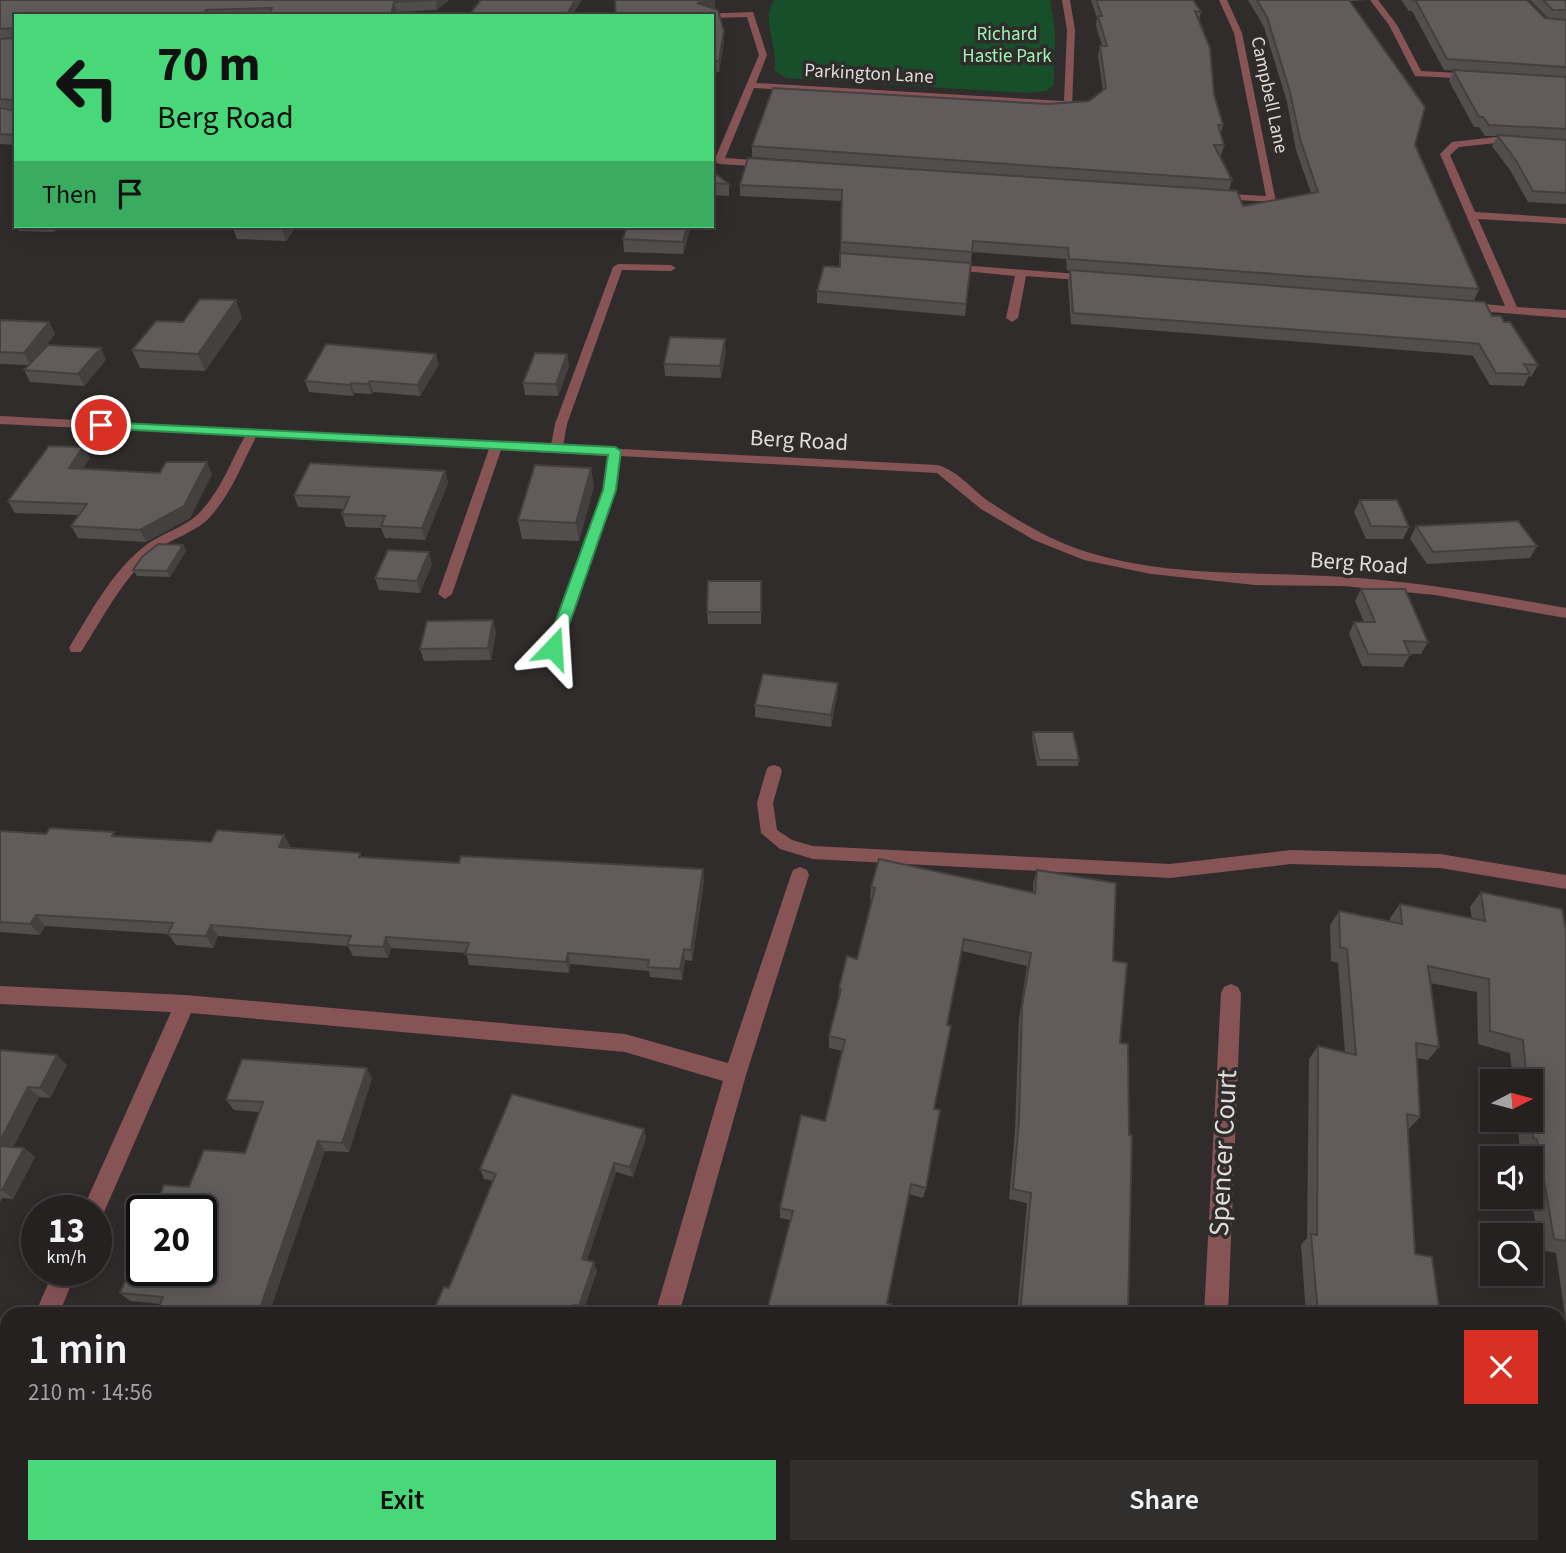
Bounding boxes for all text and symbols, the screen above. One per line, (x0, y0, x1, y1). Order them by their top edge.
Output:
park label: Richard Hastie Park (962, 21, 1052, 70)
text: 70 m (157, 30, 261, 100)
street label: Campbell Lane (1243, 34, 1295, 156)
icon: left (42, 42, 133, 133)
street label: Parkington Lane (804, 57, 934, 91)
text: Berg Road (157, 95, 294, 141)
icon: arrive (111, 175, 149, 213)
text: Then (42, 176, 97, 213)
pin (71, 395, 131, 455)
icon: arrive (82, 406, 120, 444)
street label: Berg Road (749, 421, 849, 459)
street label: Berg Road (1309, 543, 1409, 583)
position arrow (516, 611, 590, 685)
street label: Spencer Court (1199, 1068, 1247, 1237)
north arrow (1480, 1069, 1544, 1132)
map controls (1480, 1069, 1543, 1286)
button: sound (1480, 1146, 1543, 1209)
speed limit sign: 20 (126, 1195, 217, 1286)
text: 13 (48, 1206, 85, 1256)
button: search (1480, 1223, 1543, 1286)
text: km/h (47, 1245, 86, 1270)
text: 1 min (28, 1320, 128, 1380)
button: close (1464, 1330, 1538, 1404)
text: 210 m · 14:56 (28, 1376, 152, 1409)
button: Exit (28, 1460, 776, 1540)
button: Share (790, 1460, 1538, 1540)

